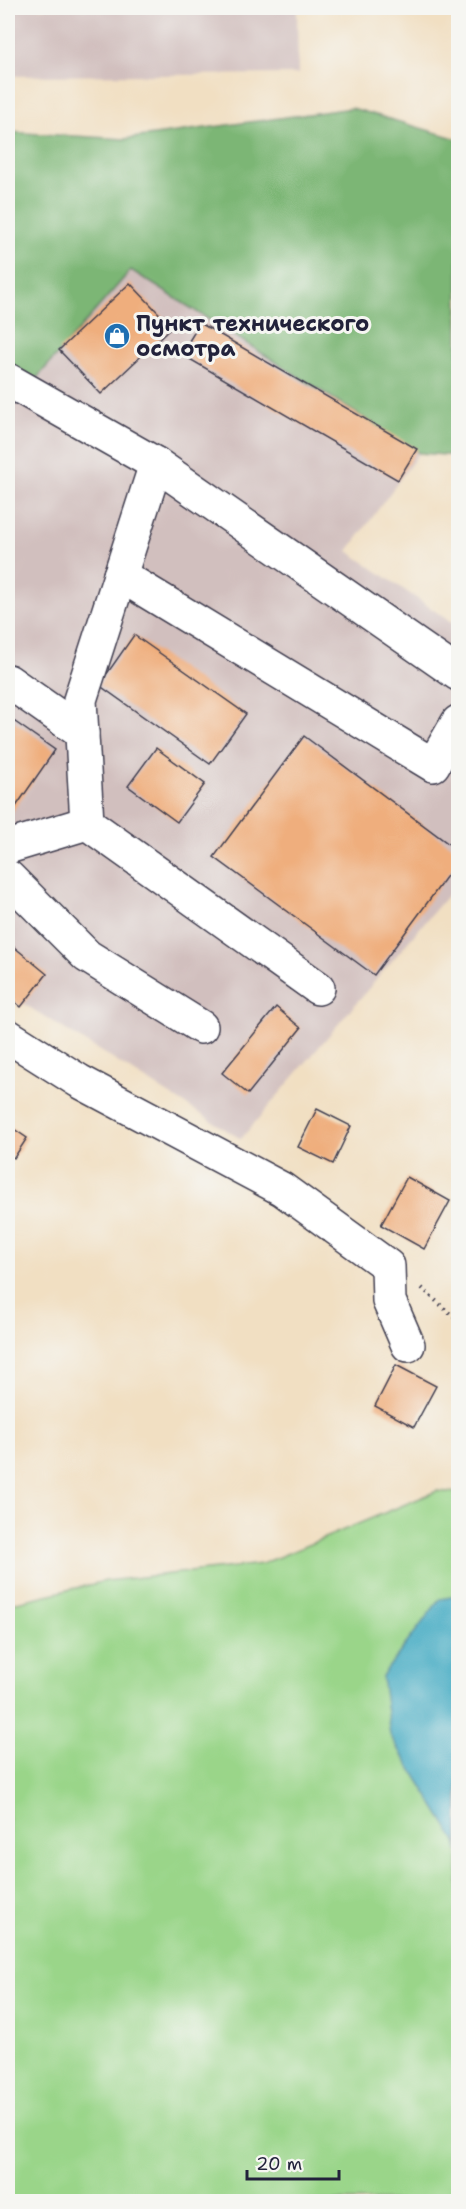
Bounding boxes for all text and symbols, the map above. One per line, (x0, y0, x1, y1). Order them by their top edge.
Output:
place label: Пункт технического осмотра (136, 309, 369, 363)
shop icon: Пункт технического осмотра (102, 321, 132, 351)
scale bar (247, 2143, 338, 2181)
text: 20 m (256, 2152, 302, 2176)

